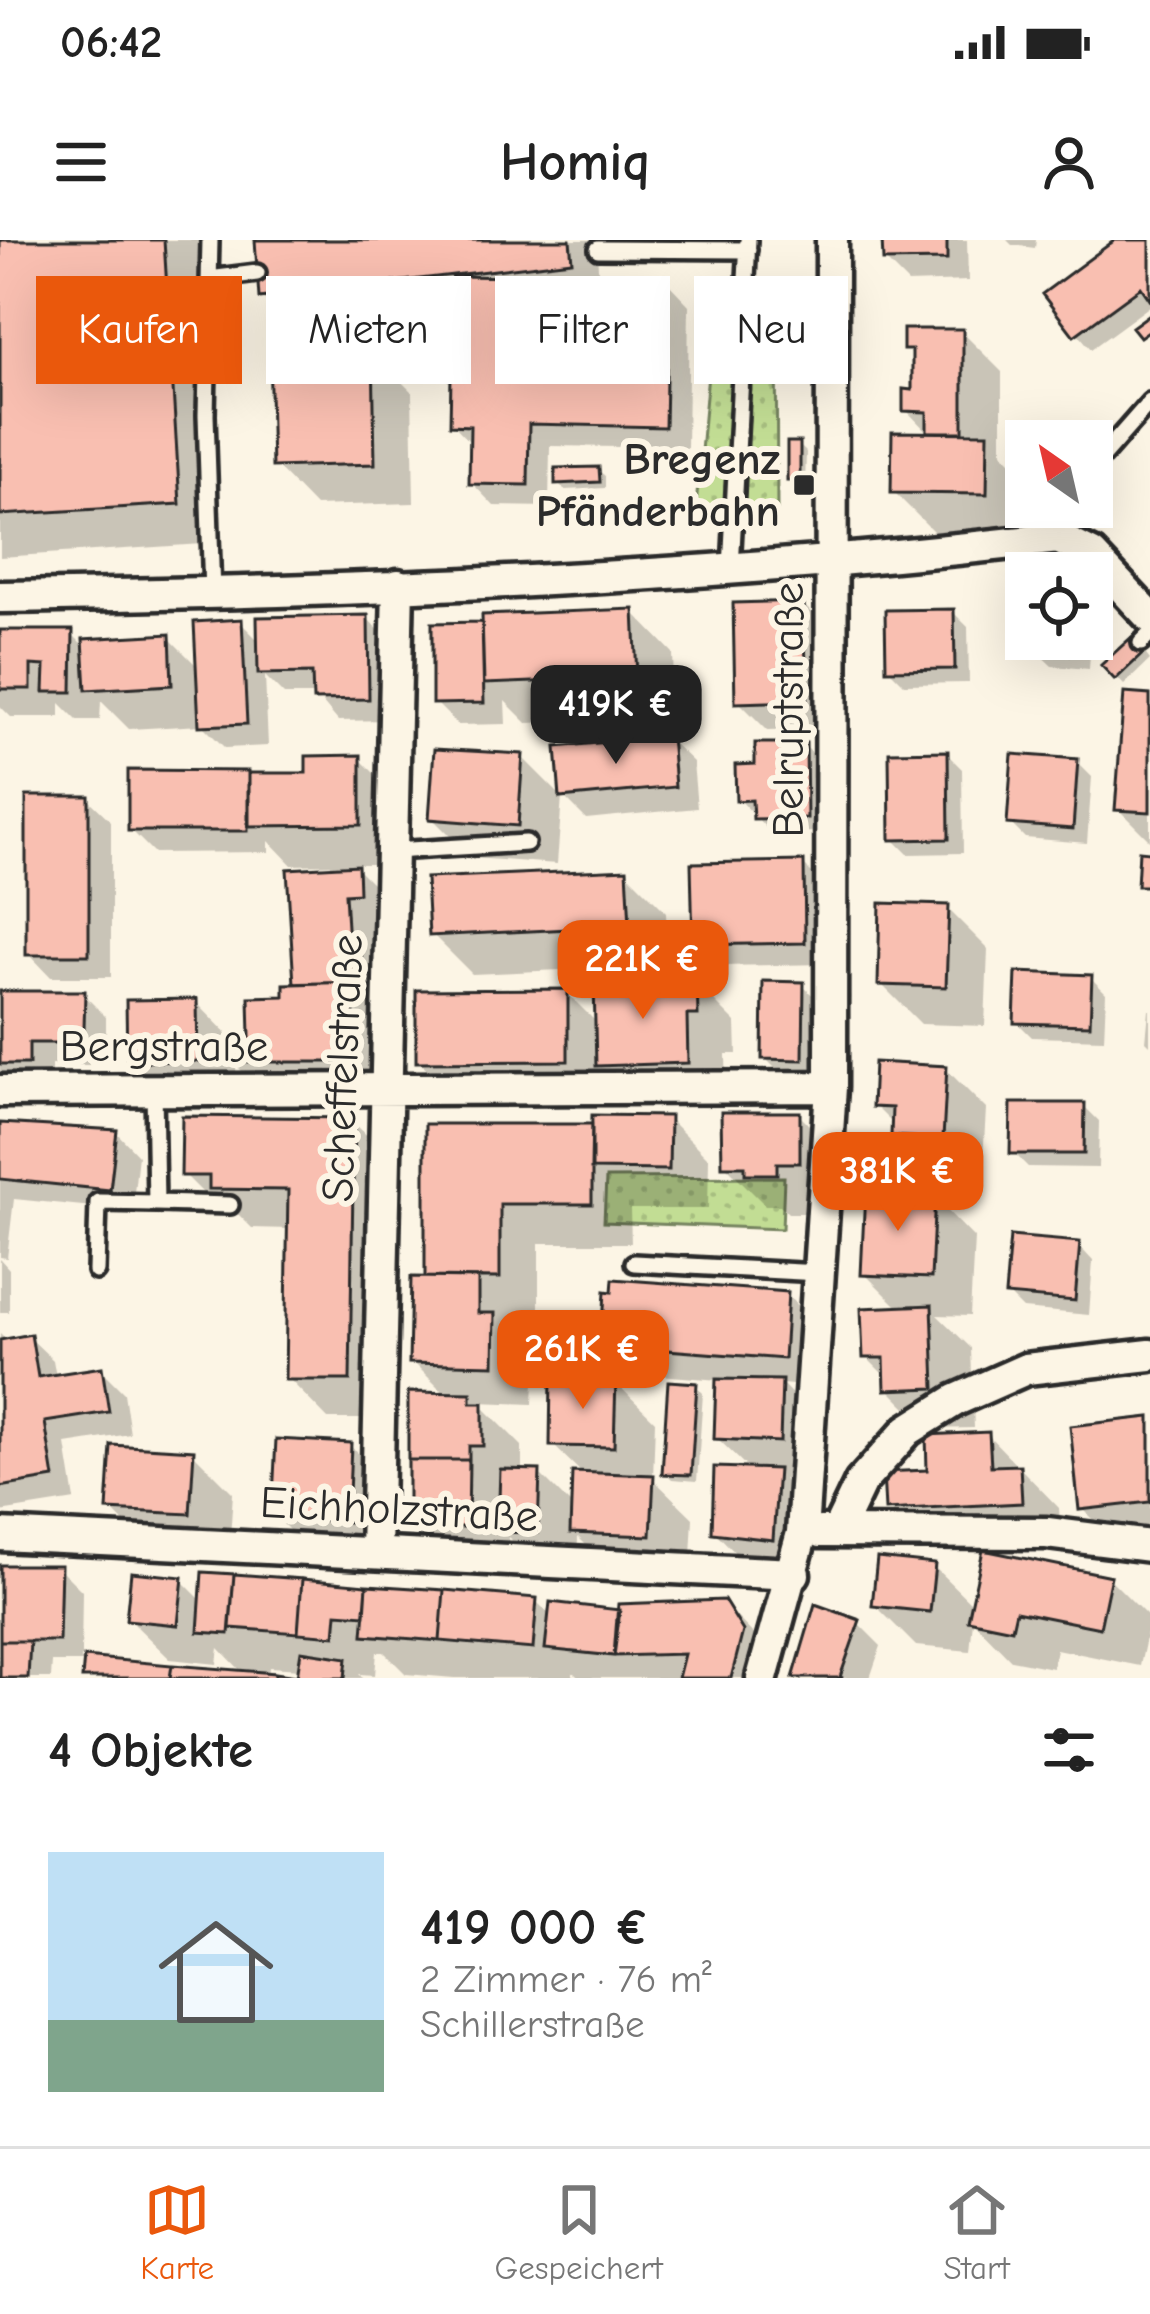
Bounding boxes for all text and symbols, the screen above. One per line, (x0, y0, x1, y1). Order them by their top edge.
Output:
text: 06:42 (60, 16, 162, 68)
icon: menu (48, 129, 114, 195)
icon: person (1036, 129, 1102, 195)
text: Homiq (500, 131, 650, 194)
chip: Kaufen (36, 276, 242, 384)
chip: Mieten (266, 276, 471, 384)
chip: Filter (495, 276, 670, 384)
chip: Neu (694, 276, 848, 384)
north arrow (1005, 420, 1113, 528)
map controls (1005, 420, 1113, 660)
place label: Bregenz Pfänderbahn (536, 433, 780, 537)
marker: Bregenz Pfänderbahn (791, 472, 817, 498)
button: locate (1005, 552, 1113, 660)
street label: Belruptstraße (762, 582, 814, 838)
pin: 419K € (518, 665, 714, 767)
text: 419K € (558, 681, 674, 726)
pin: 221K € (545, 920, 741, 1022)
street label: Scheffelstraße (311, 933, 373, 1203)
text: 221K € (585, 936, 701, 981)
street label: Bergstraße (60, 1020, 268, 1072)
pin: 381K € (800, 1132, 996, 1234)
text: 381K € (839, 1148, 957, 1193)
pin: 261K € (485, 1310, 681, 1412)
text: 261K € (524, 1326, 642, 1371)
street label: Eichholzstraße (259, 1476, 539, 1542)
icon: filters (1036, 1717, 1102, 1783)
text: 4 Objekte (48, 1721, 253, 1780)
text: 419 000 € (420, 1898, 650, 1957)
icon: home (144, 1900, 288, 2044)
text: 2 Zimmer · 76 m² (420, 1957, 712, 2002)
text: Schillerstraße (420, 2002, 644, 2047)
tab: Karte (140, 2177, 214, 2287)
tab: Gespeichert (495, 2177, 663, 2287)
tab: Start (943, 2177, 1010, 2287)

